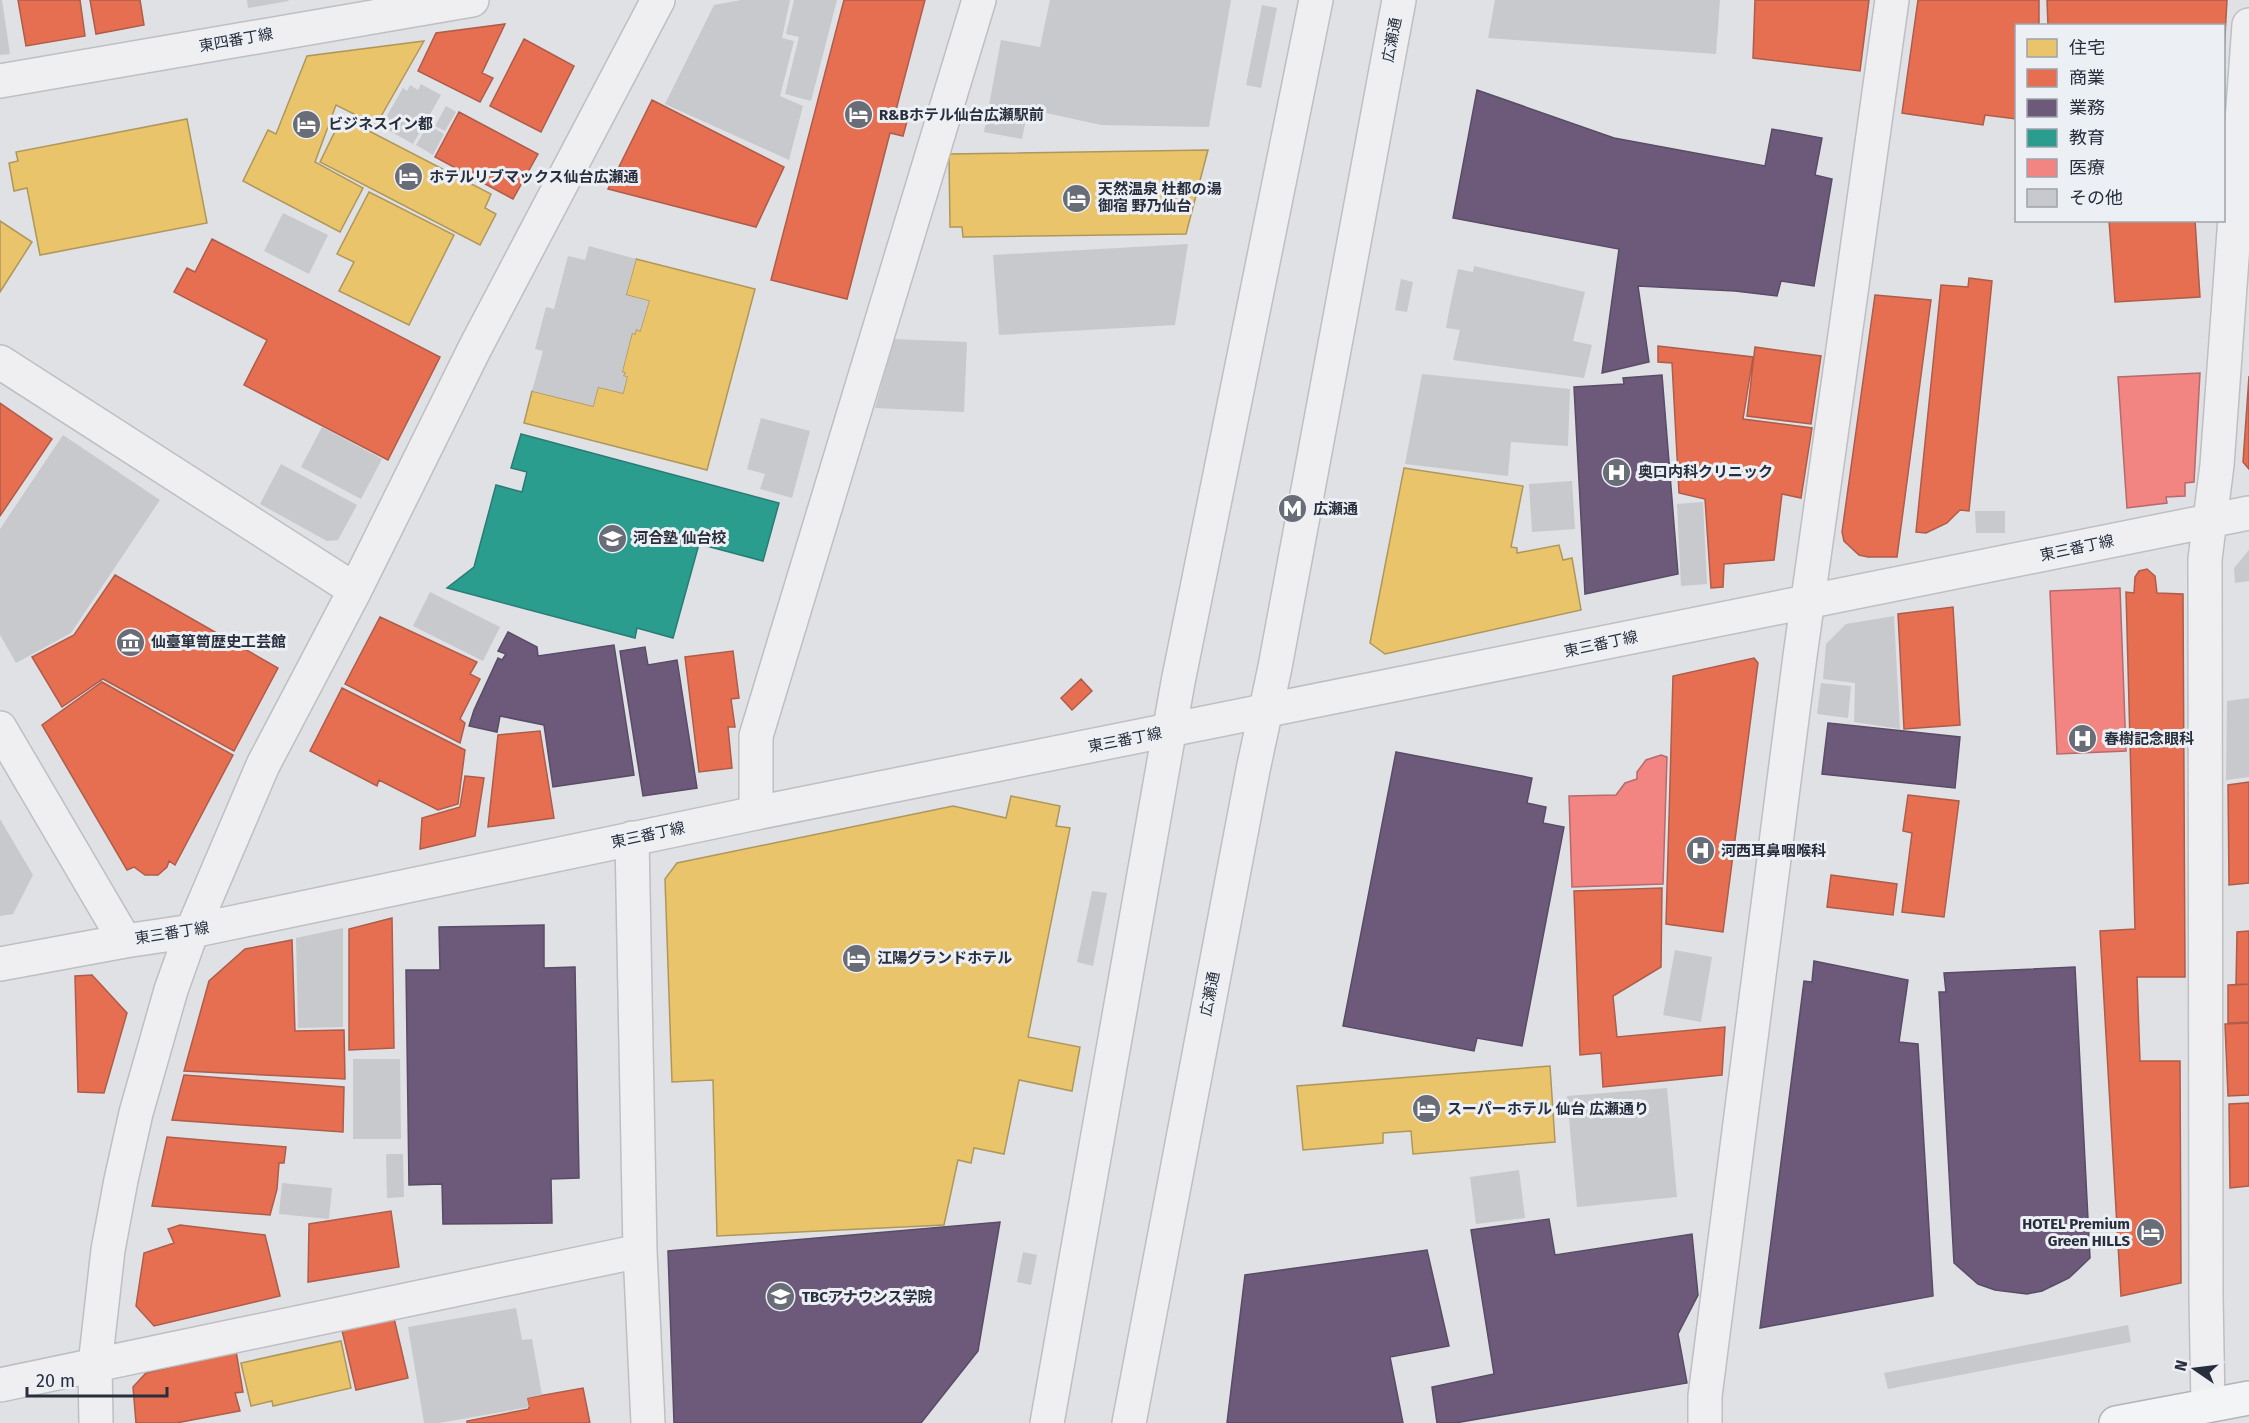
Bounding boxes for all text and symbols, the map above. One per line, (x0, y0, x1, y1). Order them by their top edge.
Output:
street label: 広瀬通 (1379, 16, 1405, 64)
legend (2015, 24, 2225, 222)
street label: 東四番丁線 (197, 25, 275, 55)
text: 住宅 (2069, 37, 2105, 59)
text: 商業 (2069, 67, 2105, 89)
text: 業務 (2069, 97, 2105, 119)
hotel icon: R&Bホテル仙台広瀬駅前 (842, 99, 874, 131)
place label: R&Bホテル仙台広瀬駅前 (879, 106, 1044, 124)
hotel icon: ビジネスイン都 (291, 108, 323, 140)
place label: ビジネスイン都 (328, 115, 433, 133)
text: 教育 (2069, 127, 2105, 149)
text: 医療 (2069, 157, 2105, 179)
hotel icon: ホテルリブマックス仙台広瀬通 (392, 161, 424, 193)
place label: ホテルリブマックス仙台広瀬通 (429, 168, 639, 186)
place label: 天然温泉 杜都の湯 御宿 野乃仙台 (1098, 180, 1222, 215)
hotel icon: 天然温泉 杜都の湯 御宿 野乃仙台 (1061, 182, 1093, 214)
text: その他 (2069, 187, 2123, 209)
hospital icon: 奥口内科クリニック (1601, 456, 1633, 488)
place label: 奥口内科クリニック (1638, 463, 1773, 481)
metro station icon: 広瀬通 (1276, 493, 1308, 525)
place label: 広瀬通 (1313, 500, 1358, 518)
school or university icon: 河合塾 仙台校 (596, 522, 628, 554)
place label: 河合塾 仙台校 (633, 529, 727, 547)
street label: 東三番丁線 (2038, 531, 2116, 565)
museum icon: 仙臺箪笥歴史工芸館 (114, 626, 146, 658)
street label: 東三番丁線 (1562, 627, 1640, 661)
place label: 仙臺箪笥歴史工芸館 (151, 633, 286, 651)
hospital icon: 春樹記念眼科 (2067, 723, 2099, 755)
street label: 東三番丁線 (1086, 724, 1164, 756)
place label: 春樹記念眼科 (2104, 730, 2194, 748)
street label: 東三番丁線 (609, 818, 687, 852)
hospital icon: 河西耳鼻咽喉科 (1684, 835, 1716, 867)
place label: 河西耳鼻咽喉科 (1721, 842, 1826, 860)
street label: 東三番丁線 (134, 918, 210, 948)
hotel icon: 江陽グランドホテル (840, 942, 872, 974)
place label: 江陽グランドホテル (877, 949, 1012, 967)
street label: 広瀬通 (1197, 970, 1223, 1018)
hotel icon: スーパーホテル 仙台 広瀬通り (1410, 1093, 1442, 1125)
place label: スーパーホテル 仙台 広瀬通り (1447, 1100, 1649, 1118)
place label: HOTEL Premium Green HILLS (2022, 1215, 2130, 1250)
hotel icon: HOTEL Premium Green HILLS (2135, 1217, 2167, 1249)
school or university icon: TBCアナウンス学院 (765, 1281, 797, 1313)
place label: TBCアナウンス学院 (802, 1288, 932, 1306)
north arrow (2165, 1339, 2225, 1399)
text: N (2170, 1358, 2191, 1373)
scale bar (27, 1360, 166, 1398)
text: 20 m (36, 1370, 75, 1392)

